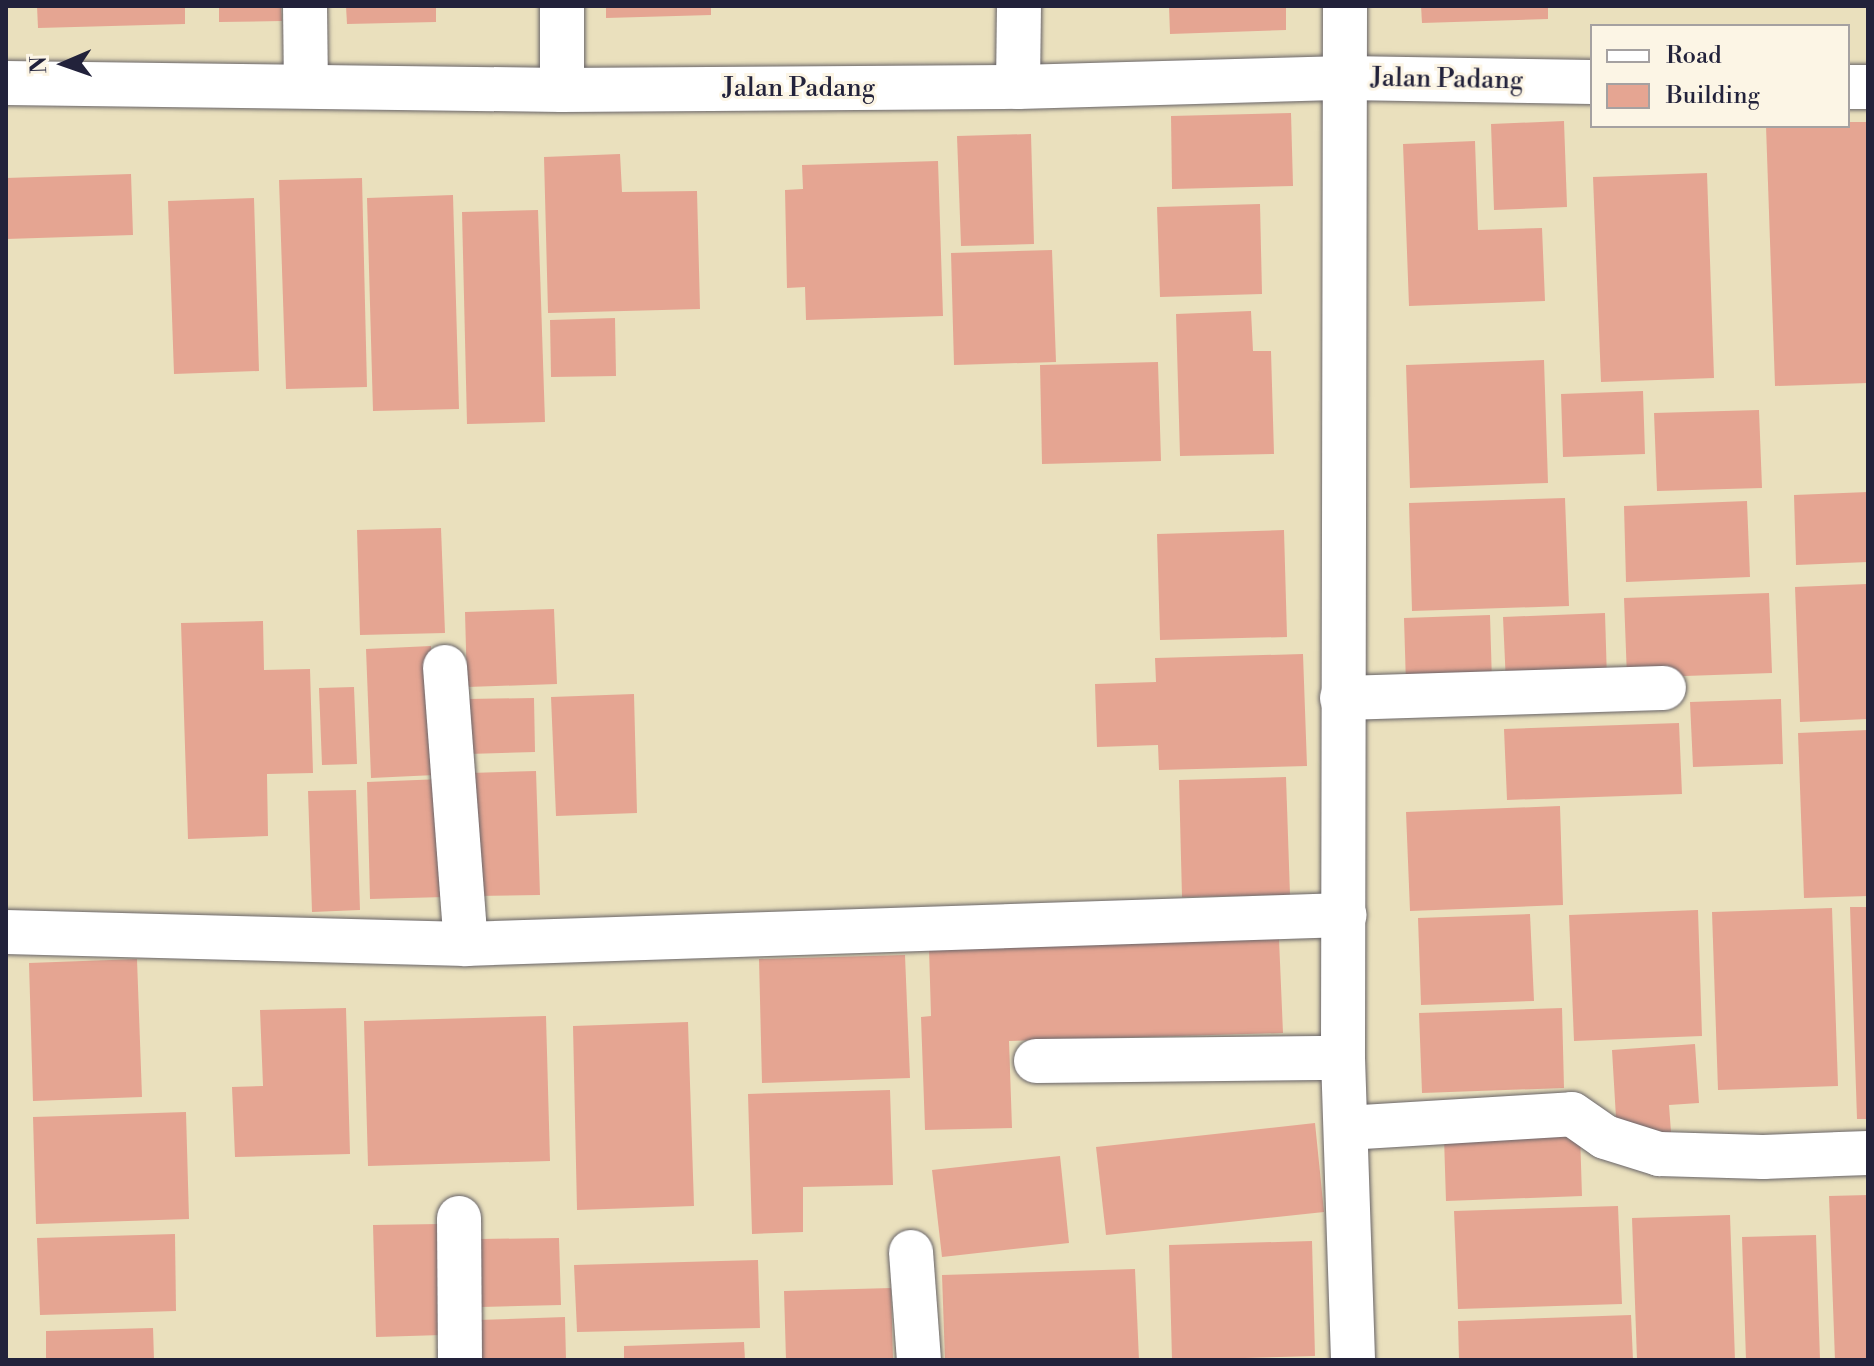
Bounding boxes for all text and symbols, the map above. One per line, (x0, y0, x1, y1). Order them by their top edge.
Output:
north arrow (24, 24, 104, 104)
legend (1590, 24, 1850, 128)
text: Road (1666, 41, 1722, 71)
text: N (26, 56, 53, 74)
street label: Jalan Padang (1371, 63, 1523, 97)
street label: Jalan Padang (723, 73, 875, 105)
text: Building (1666, 81, 1760, 111)

